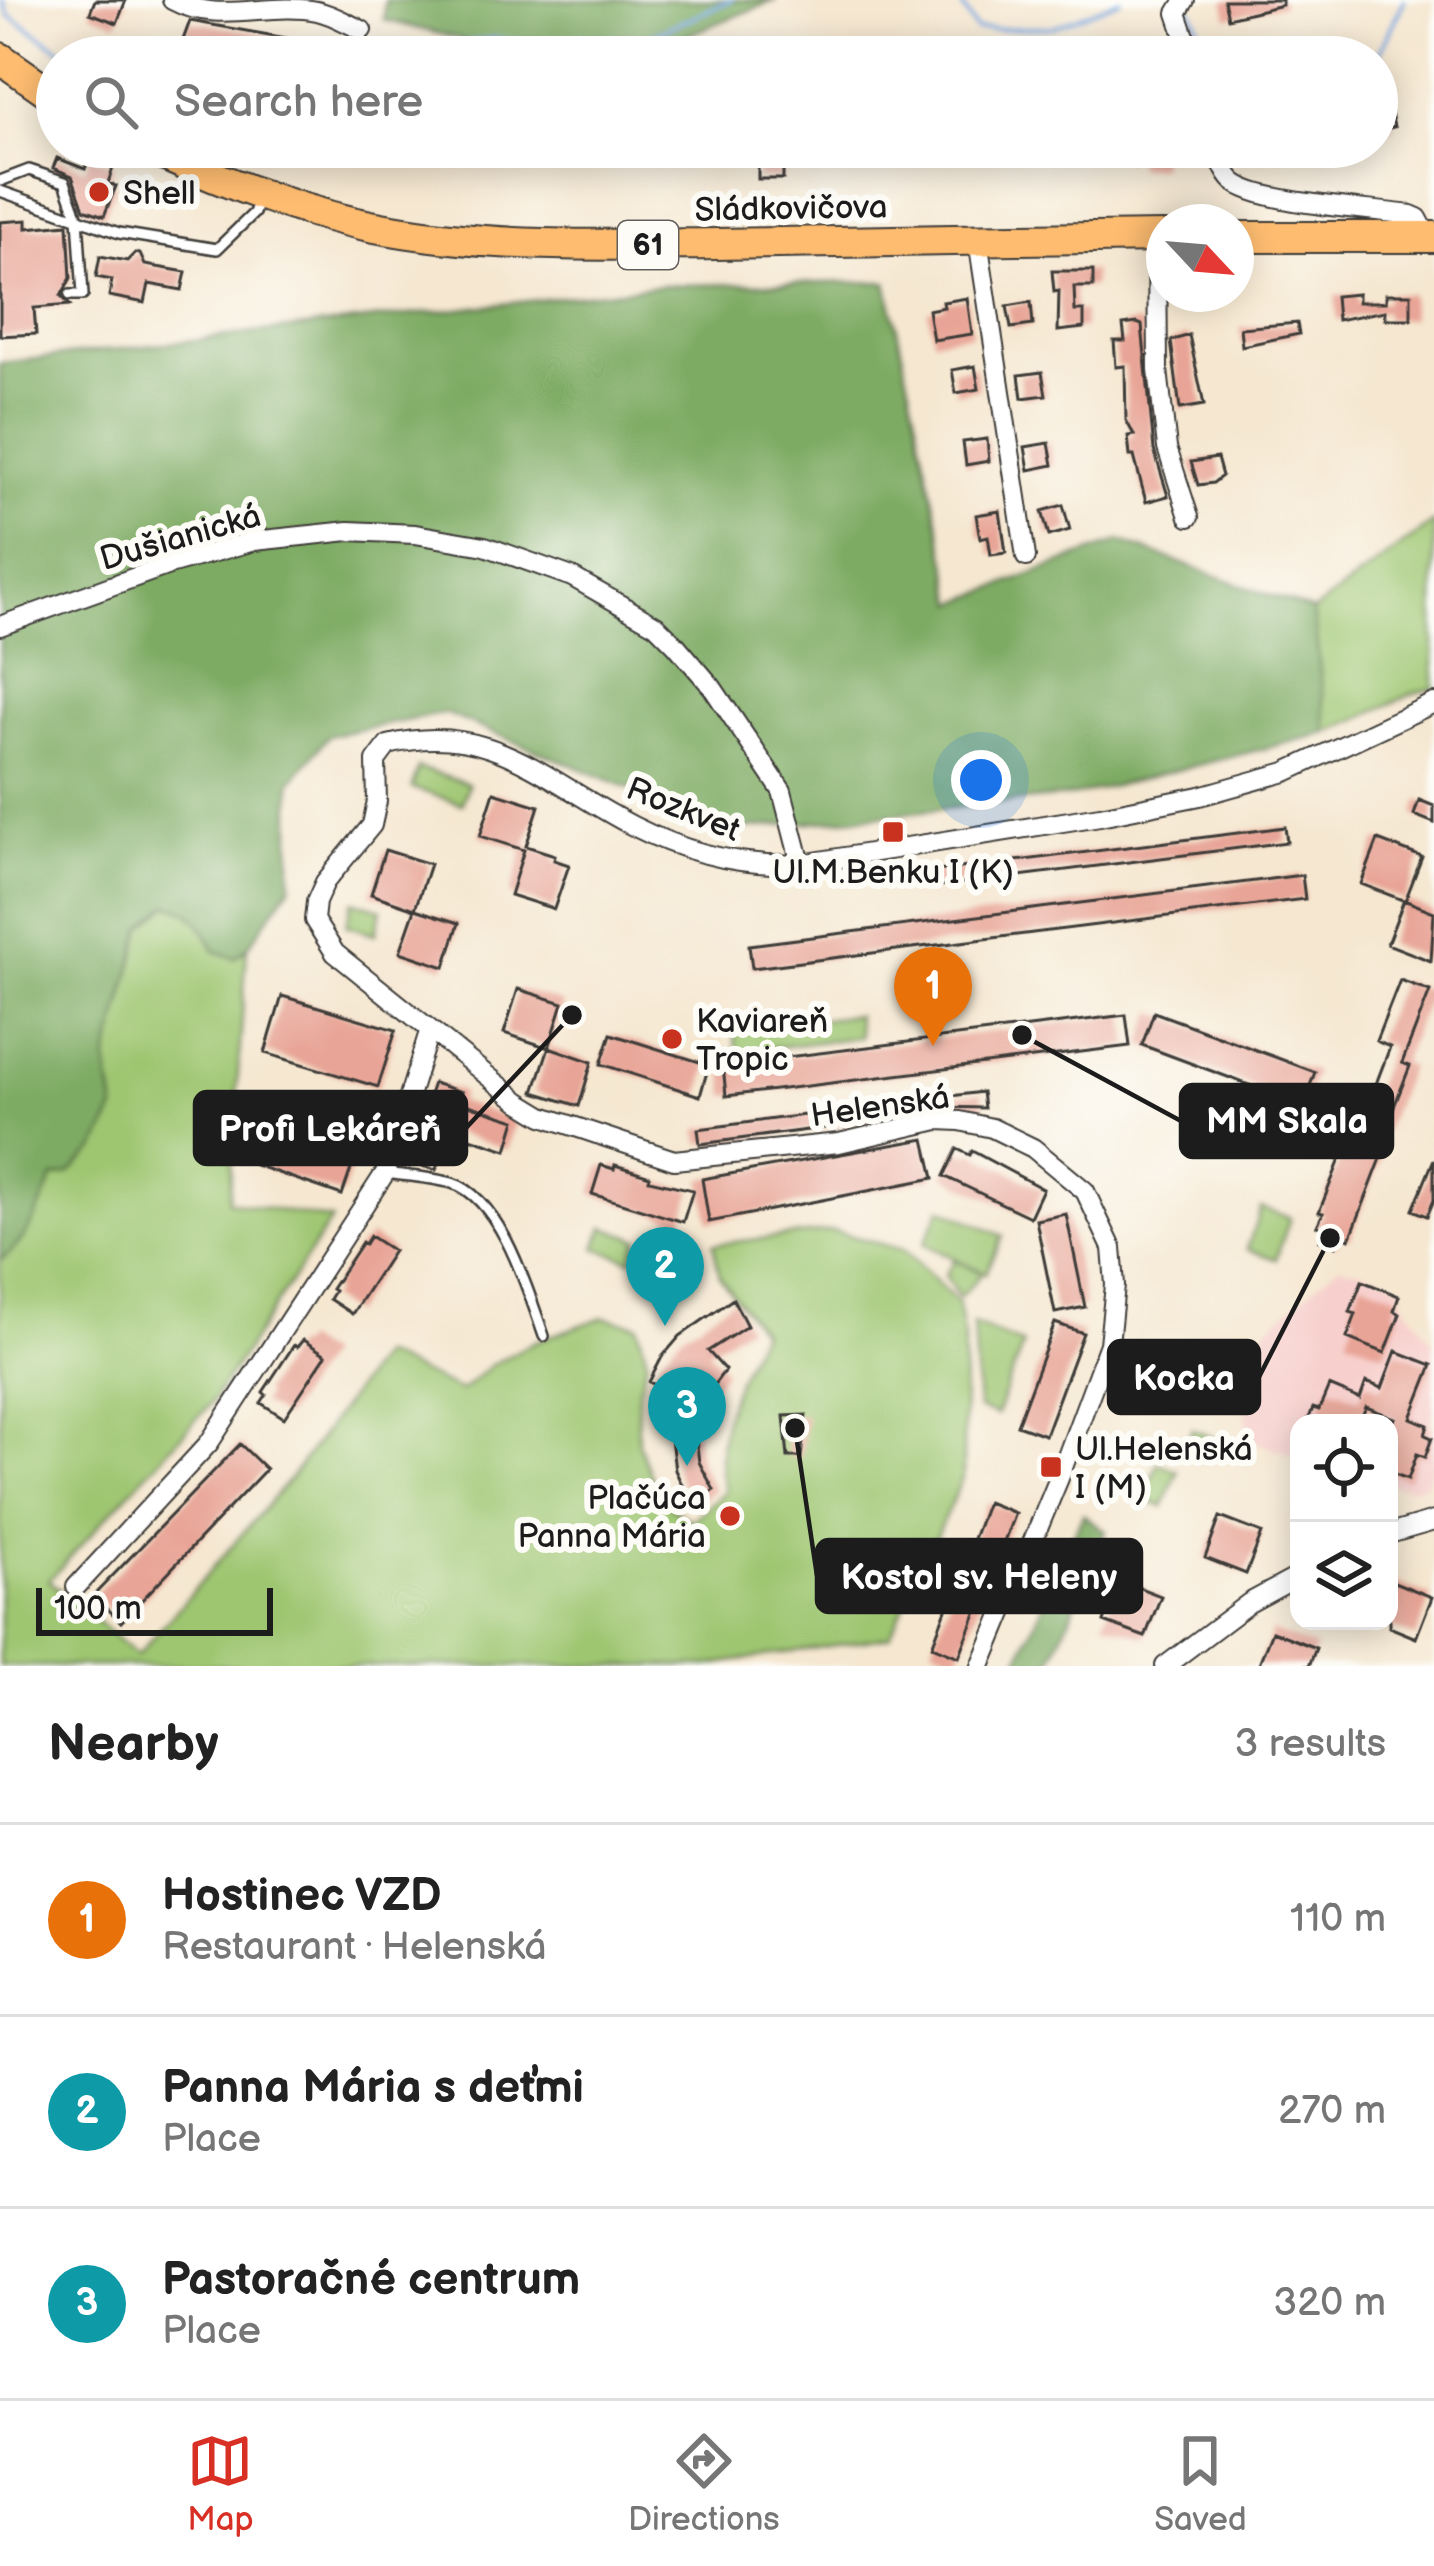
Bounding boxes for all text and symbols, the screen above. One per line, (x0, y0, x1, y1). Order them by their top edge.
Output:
search box (36, 36, 1398, 168)
icon: search (78, 69, 144, 135)
text: Search here (174, 75, 423, 130)
place label: Shell (123, 174, 196, 214)
marker: Shell (86, 179, 112, 205)
street label: Sládkovičova (694, 187, 888, 231)
north arrow (1146, 204, 1254, 312)
road number: 61 (618, 221, 678, 269)
street label: Dušianická (96, 496, 266, 580)
your location (951, 750, 1011, 810)
street label: Rozkvet (621, 769, 746, 851)
marker: Ul.M.Benku I (K) (880, 819, 906, 845)
place label: Ul.M.Benku I (K) (772, 853, 1014, 893)
pin: 1 (894, 947, 972, 1046)
place label: Kaviareň Tropic (696, 1002, 828, 1080)
marker: Kaviareň Tropic (659, 1026, 685, 1052)
street label: Helenská (808, 1077, 952, 1137)
callout: MM Skala (1181, 1085, 1392, 1157)
callout: Profi Lekáreň (195, 1092, 466, 1164)
text: MM Skala (1206, 1101, 1368, 1144)
text: Profi Lekáreň (219, 1109, 441, 1152)
pin: 2 (626, 1227, 704, 1326)
callout: Kocka (1109, 1341, 1259, 1413)
text: Kocka (1133, 1358, 1235, 1401)
pin: 3 (648, 1367, 726, 1466)
map controls (1290, 1414, 1398, 1630)
button: locate (1290, 1414, 1398, 1522)
place label: Ul.Helenská I (M) (1075, 1430, 1253, 1508)
marker: Ul.Helenská I (M) (1038, 1454, 1064, 1480)
place label: Plačúca Panna Mária (518, 1479, 706, 1557)
marker: Plačúca Panna Mária (717, 1503, 743, 1529)
button: layers (1290, 1522, 1398, 1630)
callout: Kostol sv. Heleny (817, 1540, 1141, 1612)
text: Kostol sv. Heleny (841, 1557, 1118, 1600)
scale bar (36, 1582, 273, 1635)
text: 100 m (54, 1589, 142, 1629)
text: Nearby (48, 1714, 219, 1775)
text: 3 results (1234, 1721, 1386, 1768)
text: Hostinec VZD (162, 1869, 441, 1924)
text: 1 (79, 1896, 95, 1943)
text: 110 m (1290, 1896, 1386, 1943)
text: Restaurant · Helenská (162, 1924, 547, 1971)
text: Panna Mária s deťmi (162, 2061, 584, 2116)
text: 2 (75, 2088, 99, 2135)
text: 270 m (1278, 2088, 1386, 2135)
text: Place (162, 2116, 261, 2163)
text: Pastoračné centrum (162, 2253, 580, 2308)
text: 3 (76, 2280, 98, 2327)
text: 320 m (1273, 2280, 1386, 2327)
text: Place (162, 2308, 261, 2355)
tab: Map (187, 2428, 254, 2540)
tab: Directions (628, 2428, 780, 2540)
tab: Saved (1154, 2428, 1247, 2540)

